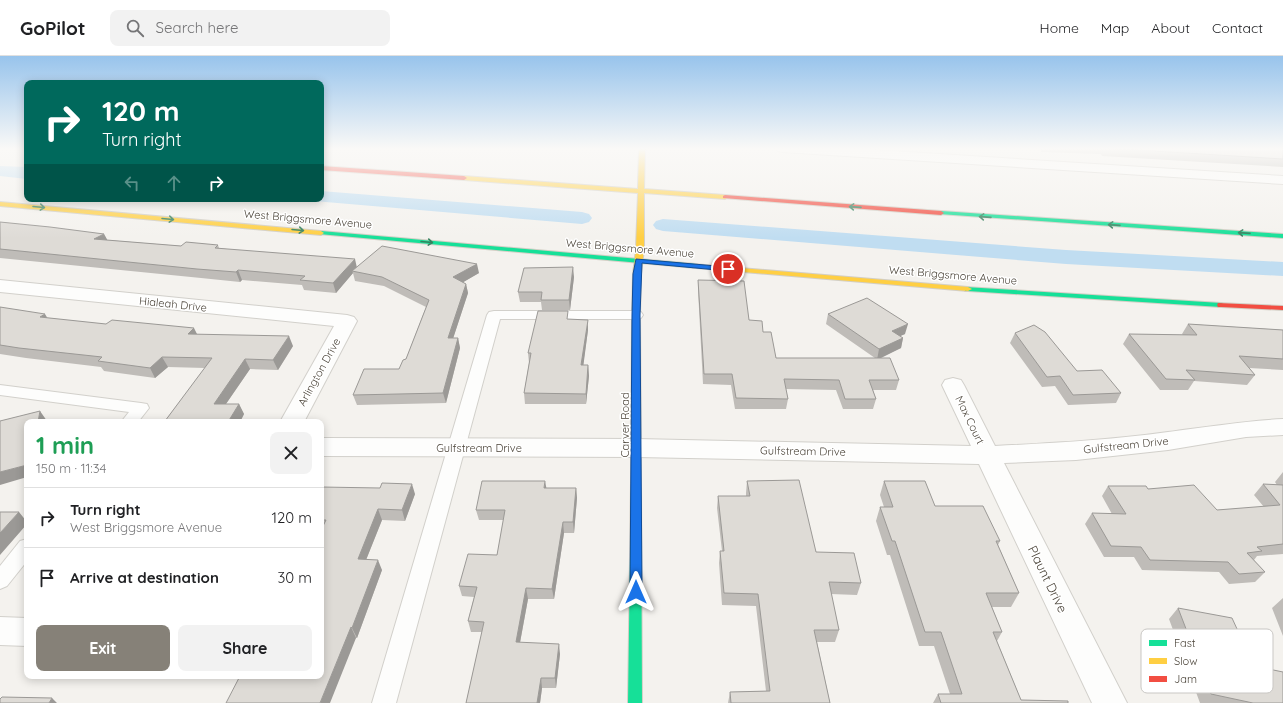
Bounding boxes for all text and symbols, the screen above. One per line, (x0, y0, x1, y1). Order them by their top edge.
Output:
search box (110, 10, 390, 46)
text: GoPilot (20, 16, 86, 40)
icon: search (124, 17, 146, 39)
text: Search here (156, 18, 238, 37)
text: Home (1040, 19, 1079, 37)
text: Map (1101, 19, 1129, 37)
text: About (1151, 19, 1190, 37)
text: Contact (1212, 19, 1263, 37)
text: 120 m (102, 93, 180, 128)
icon: right (36, 96, 88, 148)
text: Turn right (102, 128, 182, 151)
icon: left (121, 172, 143, 194)
icon: ahead (163, 172, 185, 194)
icon: right (205, 172, 227, 194)
one-way arrow (849, 203, 862, 210)
one-way arrow (32, 204, 45, 211)
street label: West Briggsmore Avenue (243, 206, 373, 232)
one-way arrow (979, 213, 992, 220)
one-way arrow (161, 215, 174, 222)
one-way arrow (1108, 222, 1121, 229)
one-way arrow (291, 227, 304, 234)
one-way arrow (1238, 230, 1251, 237)
street label: West Briggsmore Avenue (565, 235, 695, 261)
one-way arrow (420, 238, 433, 246)
pin (711, 252, 745, 286)
icon: arrive (717, 258, 739, 280)
street label: West Briggsmore Avenue (888, 262, 1018, 288)
street label: Hialeah Drive (138, 293, 208, 315)
street label: Arlington Drive (295, 336, 343, 408)
street label: Carver Road (618, 392, 632, 458)
street label: Max Court (952, 393, 988, 447)
text: 1 min (36, 430, 94, 460)
button: close (270, 432, 312, 474)
street label: Gulfstream Drive (1083, 434, 1169, 456)
street label: Gulfstream Drive (436, 441, 522, 455)
street label: Gulfstream Drive (760, 443, 846, 459)
text: 150 m · 11:34 (36, 460, 106, 476)
text: Turn right (70, 500, 141, 519)
icon: right (36, 507, 58, 529)
text: 120 m (271, 508, 312, 527)
text: West Briggsmore Avenue (70, 519, 222, 535)
street label: Plaunt Drive (1025, 543, 1071, 615)
icon: arrive (36, 567, 58, 589)
text: Arrive at destination (70, 568, 219, 587)
text: 30 m (277, 568, 312, 587)
position arrow (615, 571, 657, 613)
button: Exit (36, 625, 170, 671)
button: Share (178, 625, 312, 671)
legend (1141, 629, 1273, 693)
text: Fast (1174, 636, 1196, 650)
text: Slow (1174, 654, 1198, 668)
text: Jam (1174, 672, 1197, 686)

